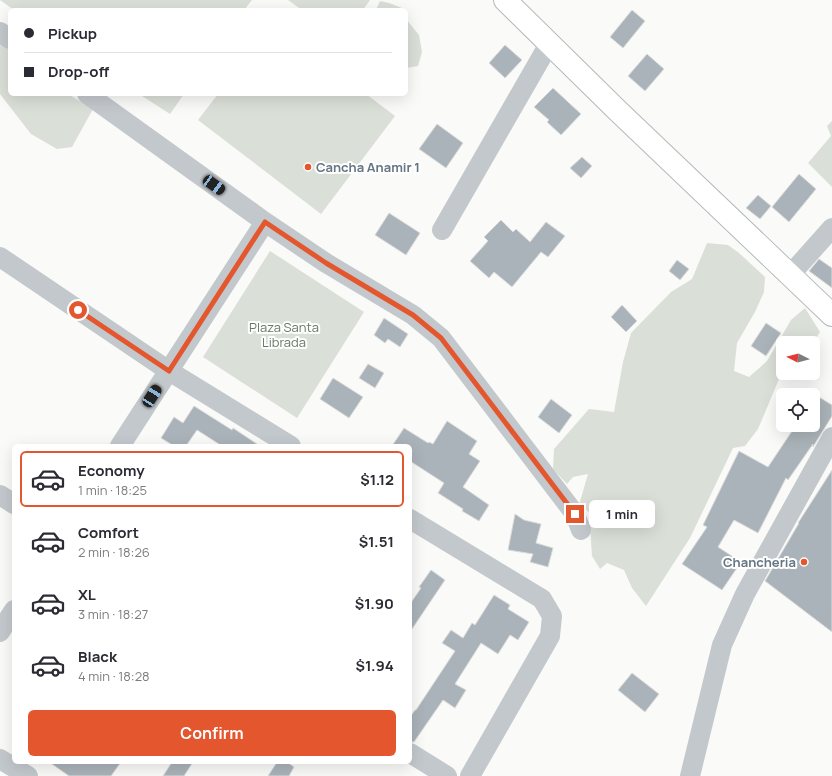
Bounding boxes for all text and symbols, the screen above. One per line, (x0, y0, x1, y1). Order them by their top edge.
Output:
text: Pickup (48, 23, 97, 44)
text: Drop-off (48, 61, 109, 82)
place label: Cancha Anamir 1 (316, 158, 420, 176)
marker: Cancha Anamir 1 (303, 162, 313, 172)
car (201, 173, 227, 197)
route start (69, 301, 87, 319)
park label: Plaza Santa Librada (249, 318, 319, 351)
north arrow (776, 336, 820, 380)
map controls (776, 336, 820, 432)
car (140, 383, 164, 409)
button: locate (776, 388, 820, 432)
text: Economy (78, 460, 145, 481)
icon: car (30, 461, 66, 497)
text: $1.12 (360, 469, 394, 490)
text: 1 min · 18:25 (78, 481, 147, 499)
callout: 1 min (589, 500, 655, 528)
route end (566, 505, 584, 523)
text: 1 min (606, 505, 638, 523)
text: Comfort (78, 522, 139, 543)
icon: car (30, 523, 66, 559)
text: $1.51 (359, 531, 394, 552)
text: 2 min · 18:26 (78, 543, 150, 561)
place label: Chancheria (723, 553, 796, 571)
marker: Chancheria (799, 557, 809, 567)
text: XL (78, 584, 96, 605)
icon: car (30, 585, 66, 621)
text: $1.90 (355, 593, 394, 614)
text: 3 min · 18:27 (78, 605, 148, 623)
text: Black (78, 646, 117, 667)
icon: car (30, 647, 66, 683)
text: $1.94 (356, 655, 394, 676)
text: 4 min · 18:28 (78, 667, 150, 685)
button: Confirm (28, 710, 396, 756)

